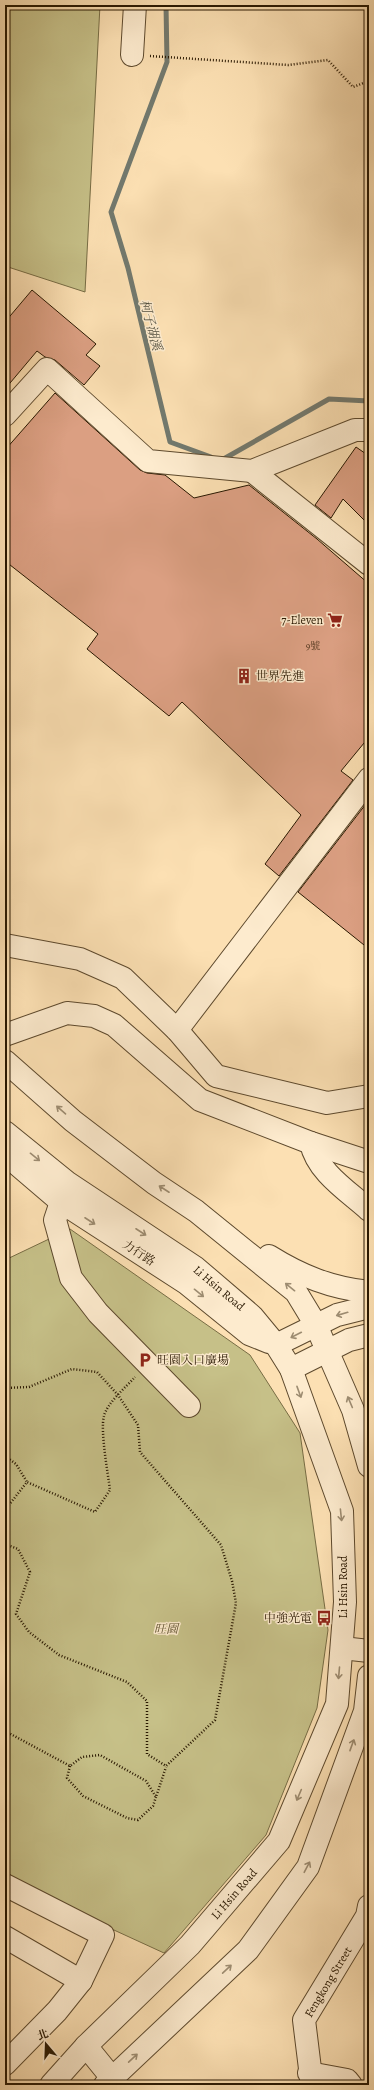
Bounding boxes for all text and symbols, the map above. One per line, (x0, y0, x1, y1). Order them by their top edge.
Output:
water label: 柯子湖溪 (136, 298, 166, 354)
supermarket icon: 7-Eleven (326, 611, 344, 629)
place label: 7-Eleven (281, 612, 323, 628)
house number: 9號 (306, 639, 320, 652)
building icon: 世界先進 (235, 667, 253, 685)
place label: 世界先進 (256, 668, 304, 684)
one-way arrow (56, 1105, 66, 1115)
one-way arrow (30, 1153, 41, 1161)
one-way arrow (158, 1185, 170, 1193)
one-way arrow (85, 1217, 96, 1226)
one-way arrow (136, 1227, 147, 1236)
street label: 力行路 (120, 1236, 158, 1270)
street label: Li Hsin Road (190, 1262, 249, 1315)
one-way arrow (285, 1283, 296, 1291)
one-way arrow (193, 1289, 204, 1298)
one-way arrow (336, 1311, 349, 1318)
one-way arrow (290, 1332, 302, 1339)
parking icon: 旺園入口廣場 (136, 1351, 154, 1369)
place label: 旺園入口廣場 (157, 1352, 229, 1368)
one-way arrow (296, 1386, 304, 1398)
one-way arrow (345, 1396, 353, 1408)
one-way arrow (338, 1508, 345, 1521)
street label: Li Hsin Road (335, 1555, 351, 1618)
bus stop icon: 中強光電 (315, 1609, 333, 1627)
place label: 中強光電 (264, 1610, 312, 1626)
park label: 旺園 (154, 1621, 180, 1637)
one-way arrow (336, 1666, 343, 1679)
one-way arrow (349, 1739, 357, 1751)
one-way arrow (294, 1788, 302, 1800)
one-way arrow (304, 1861, 311, 1873)
street label: Li Hsin Road (207, 1865, 261, 1923)
street label: Fengkong Street (301, 1944, 355, 2020)
one-way arrow (222, 1965, 232, 1974)
north arrow (26, 2024, 66, 2064)
text: 北 (35, 2026, 51, 2044)
one-way arrow (128, 2053, 138, 2063)

